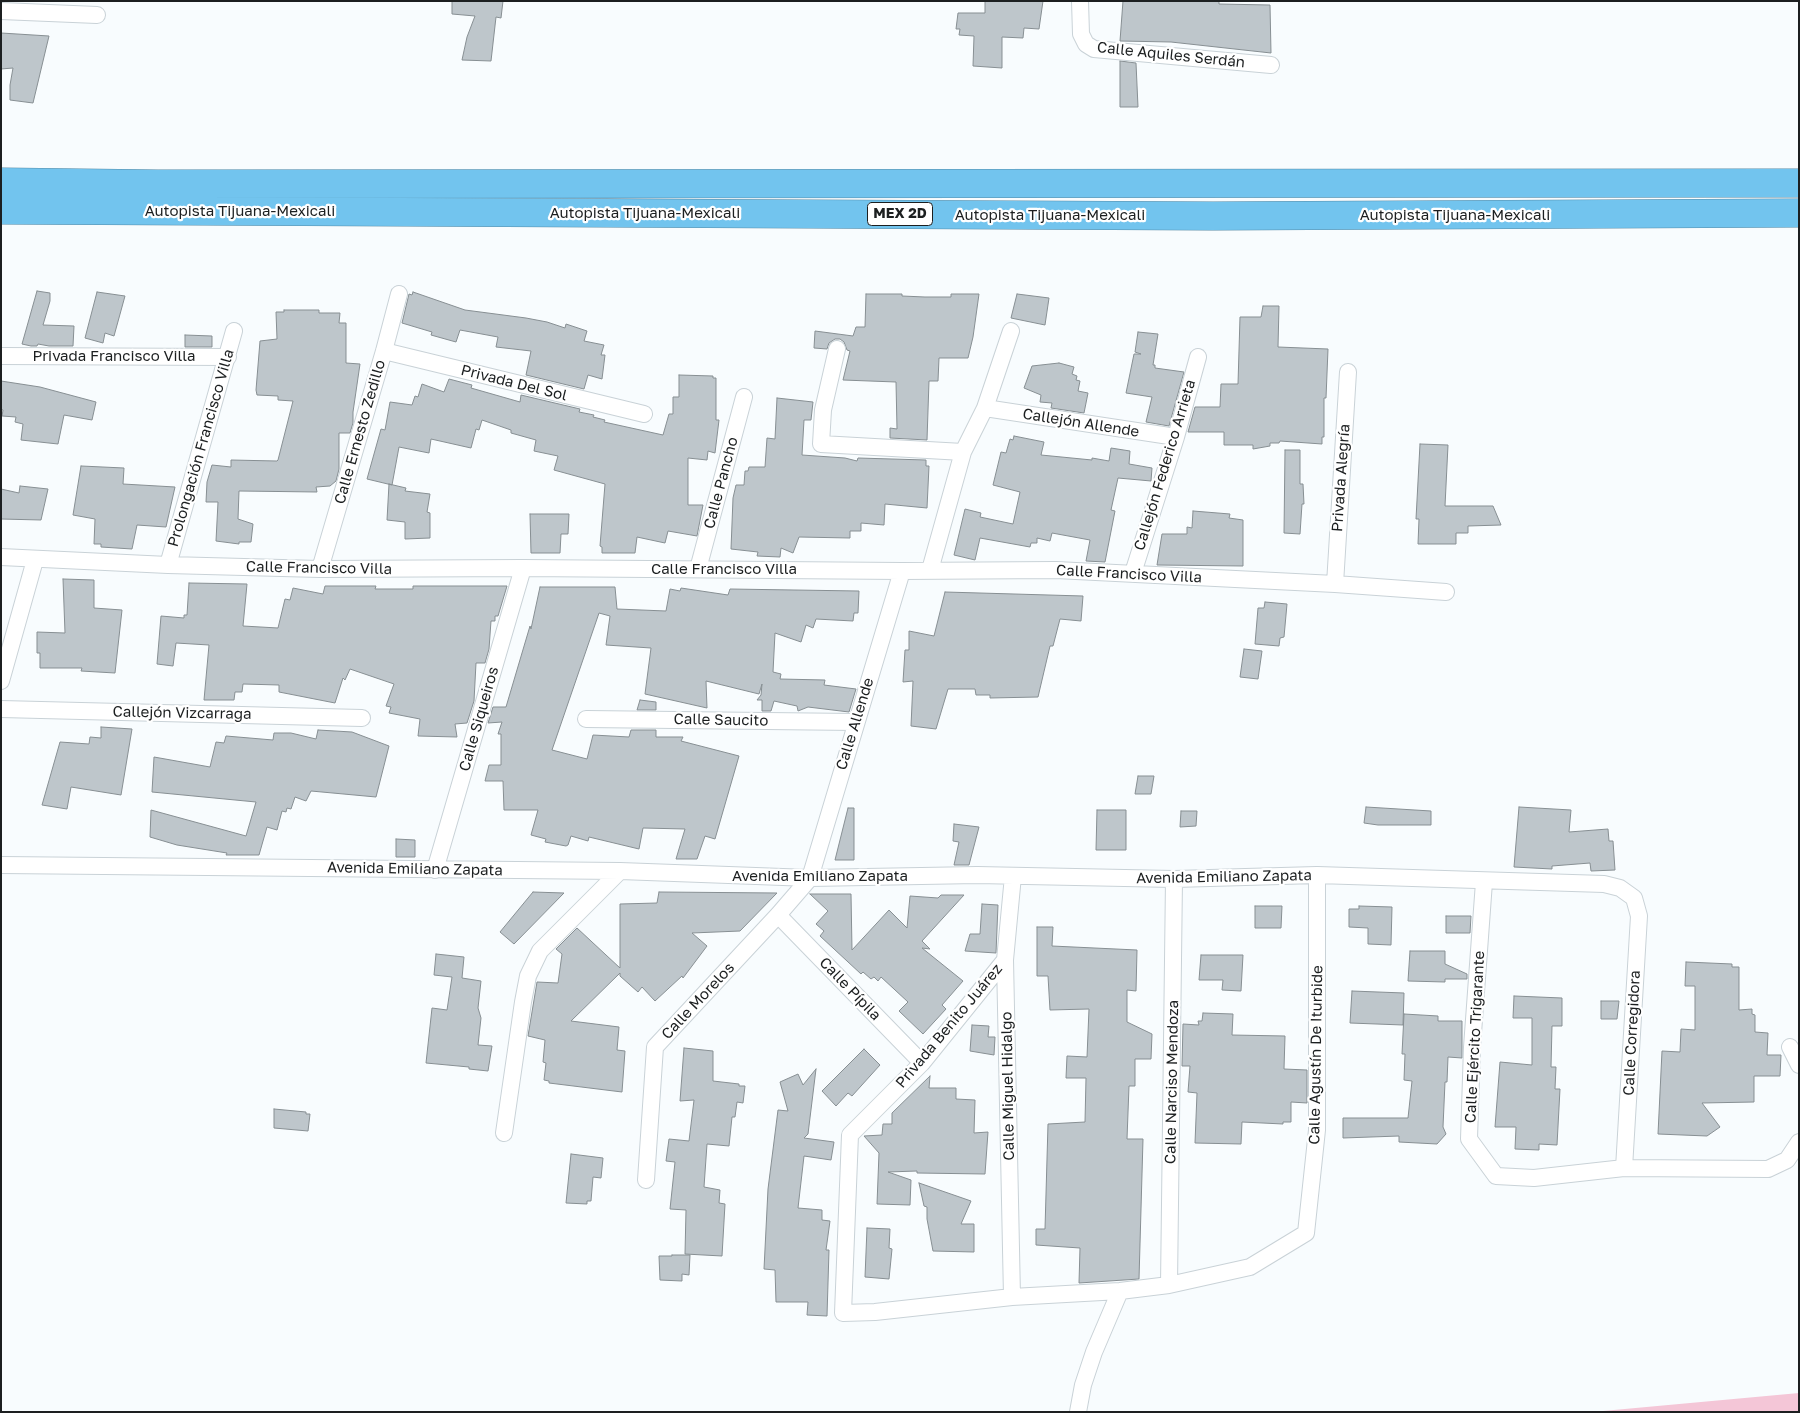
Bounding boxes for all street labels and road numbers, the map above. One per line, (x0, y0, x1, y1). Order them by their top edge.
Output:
street label: Calle Aquiles Serdán (1096, 38, 1246, 72)
street label: Autopista Tijuana-Mexicali (145, 202, 335, 220)
road number: MEX 2D (868, 202, 932, 225)
street label: Autopista Tijuana-Mexicali (550, 204, 740, 222)
street label: Autopista Tijuana-Mexicali (955, 206, 1145, 224)
street label: Autopista Tijuana-Mexicali (1360, 206, 1550, 224)
street label: Privada Francisco Villa (32, 347, 196, 365)
street label: Prolongación Francisco Villa (164, 347, 238, 549)
street label: Calle Ernesto Zedillo (331, 358, 389, 506)
street label: Privada Del Sol (459, 361, 569, 405)
street label: Callejón Federico Arrieta (1130, 377, 1200, 553)
street label: Callejón Allende (1021, 405, 1141, 441)
street label: Privada Alegría (1328, 423, 1354, 533)
street label: Calle Pancho (700, 435, 742, 531)
street label: Calle Francisco Villa (246, 558, 392, 578)
street label: Calle Francisco Villa (651, 560, 797, 578)
street label: Calle Francisco Villa (1056, 561, 1202, 587)
street label: Calle Siqueiros (455, 665, 503, 773)
street label: Calle Allende (832, 676, 878, 772)
street label: Callejón Vizcarraga (112, 703, 252, 723)
street label: Calle Saucito (673, 710, 769, 730)
street label: Avenida Emiliano Zapata (327, 858, 503, 880)
street label: Avenida Emiliano Zapata (1136, 866, 1312, 888)
street label: Avenida Emiliano Zapata (732, 867, 908, 885)
street label: Calle Ejército Trigarante (1461, 950, 1489, 1124)
street label: Calle Pípila (815, 954, 885, 1024)
street label: Calle Morelos (658, 959, 738, 1043)
street label: Privada Benito Juárez (892, 960, 1006, 1092)
street label: Calle Agustín De Iturbide (1305, 965, 1327, 1145)
street label: Calle Corregidora (1620, 970, 1644, 1096)
street label: Calle Narciso Mendoza (1162, 1000, 1182, 1164)
street label: Calle Miguel Hidalgo (998, 1011, 1018, 1161)

